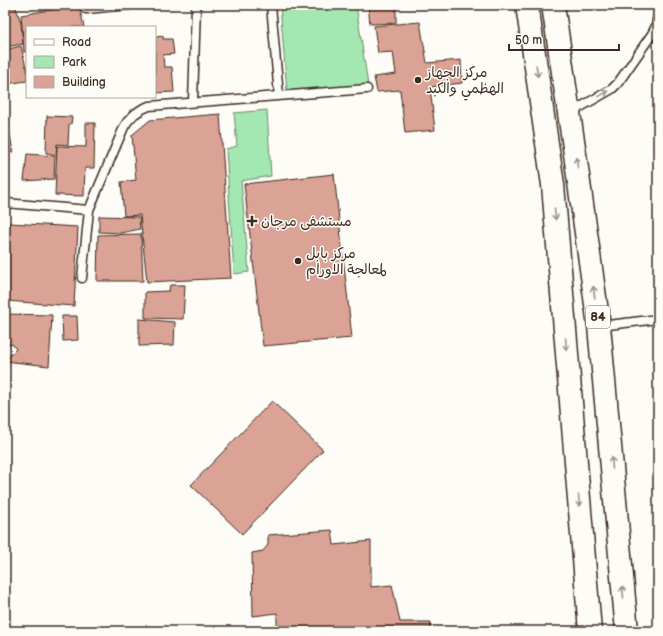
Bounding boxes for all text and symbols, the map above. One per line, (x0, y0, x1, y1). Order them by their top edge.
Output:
legend (26, 26, 156, 98)
scale bar (509, 26, 619, 52)
text: 50 m (515, 33, 542, 48)
text: Road (62, 35, 91, 50)
text: Park (62, 55, 86, 70)
place label: مركز الجهاز الهظمي والكبد (425, 64, 504, 101)
one-way arrow (533, 64, 541, 77)
text: Building (62, 75, 106, 90)
marker: مركز الجهاز الهظمي والكبد (413, 75, 423, 85)
one-way arrow (597, 90, 609, 98)
one-way arrow (573, 157, 581, 170)
one-way arrow (552, 207, 559, 220)
place label: مستشفى مرجان (261, 213, 352, 230)
marker: مستشفى مرجان (246, 215, 258, 227)
place label: مركز بابل لمعالجة الاورام (306, 245, 387, 280)
marker: مركز بابل لمعالجة الاورام (293, 256, 303, 266)
one-way arrow (590, 286, 598, 299)
road number: 84 (586, 306, 610, 328)
one-way arrow (562, 337, 569, 350)
one-way arrow (608, 457, 615, 470)
one-way arrow (575, 494, 582, 507)
one-way arrow (620, 586, 627, 599)

